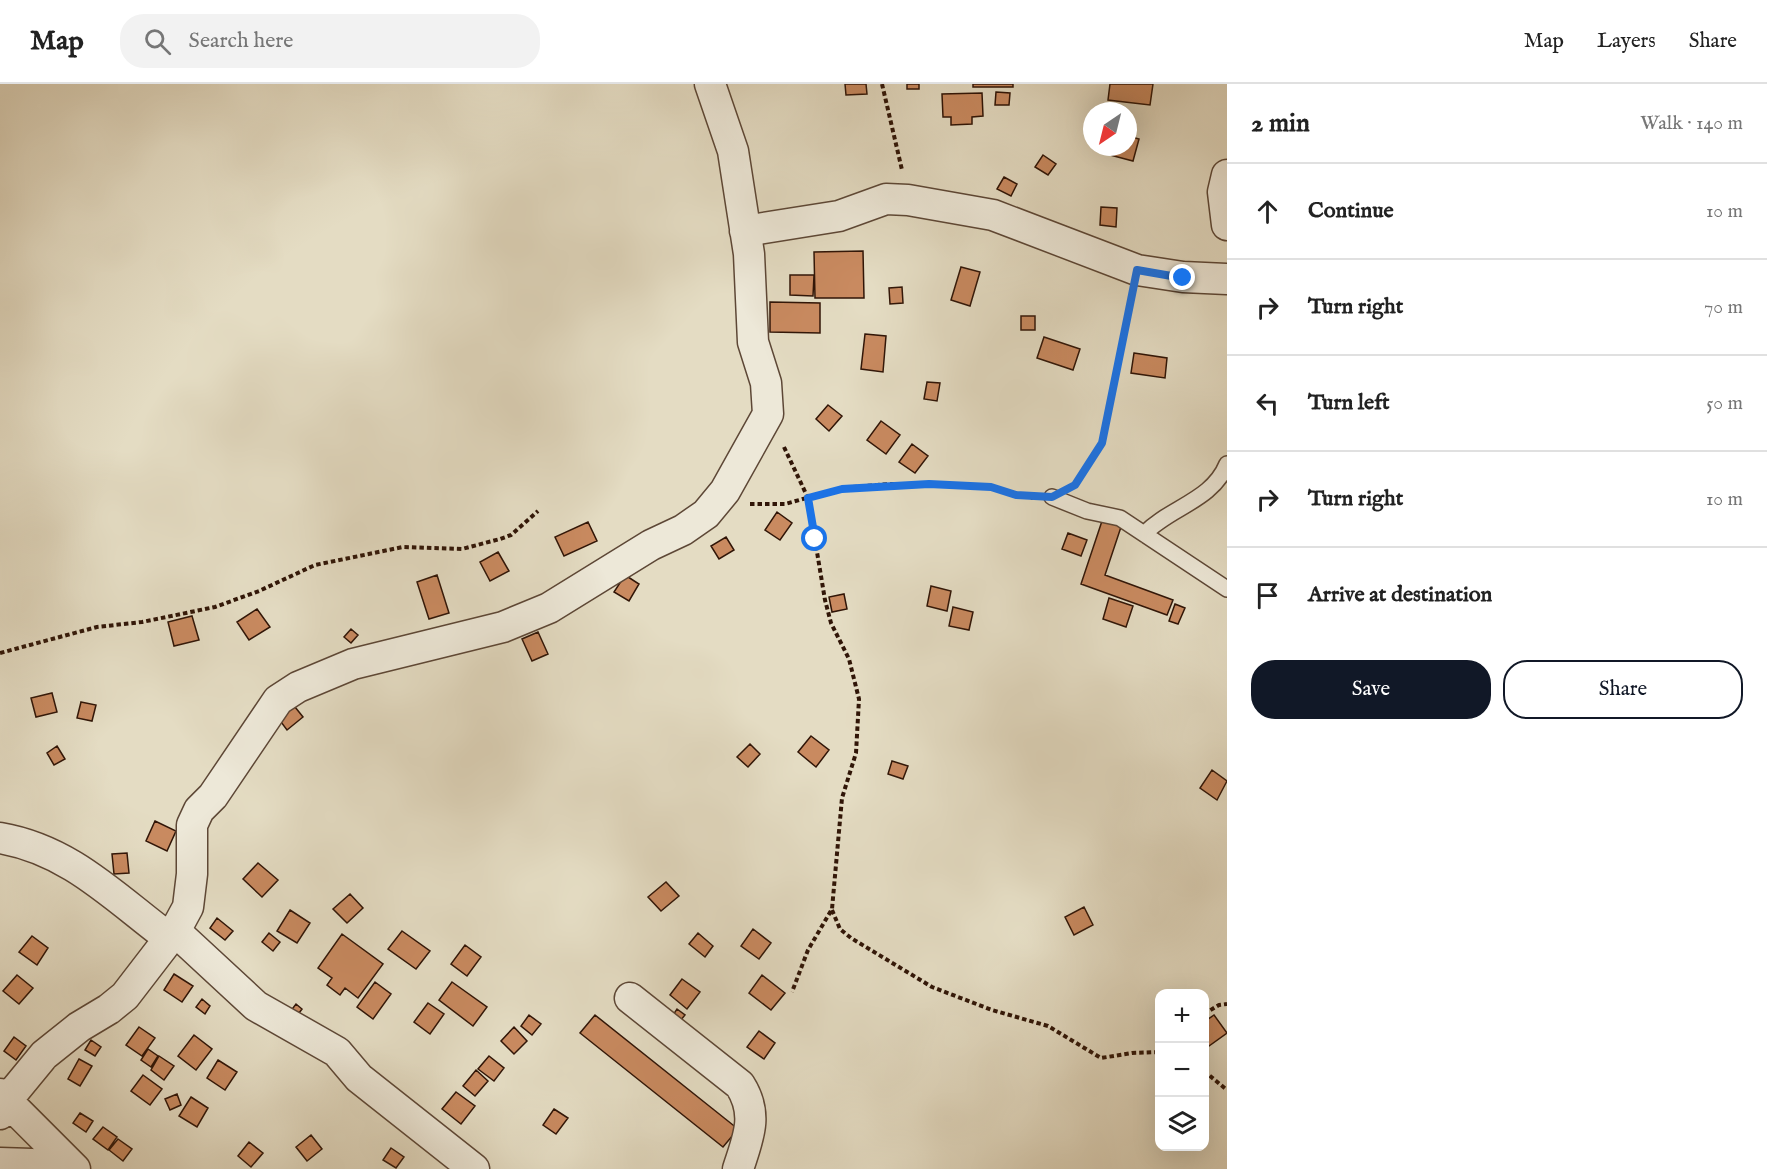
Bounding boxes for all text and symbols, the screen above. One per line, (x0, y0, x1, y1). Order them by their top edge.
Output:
search box (120, 14, 540, 68)
text: Map (30, 24, 84, 59)
icon: search (141, 25, 174, 58)
text: Search here (189, 27, 293, 55)
text: Map (1524, 28, 1564, 55)
text: Layers (1597, 28, 1656, 55)
text: Share (1689, 28, 1737, 55)
north arrow (1083, 102, 1137, 156)
text: 2 min (1251, 107, 1310, 140)
text: Walk · 140 m (1640, 111, 1743, 136)
icon: ahead (1251, 195, 1284, 228)
text: Continue (1308, 197, 1394, 225)
text: 10 m (1706, 199, 1743, 224)
route end (1169, 264, 1195, 290)
icon: right (1251, 291, 1284, 324)
text: Turn right (1308, 293, 1403, 321)
text: 70 m (1704, 295, 1743, 320)
icon: left (1251, 387, 1284, 420)
text: Turn left (1308, 389, 1390, 417)
text: 50 m (1706, 391, 1743, 416)
icon: right (1251, 483, 1284, 516)
text: Turn right (1308, 485, 1403, 513)
text: 10 m (1706, 487, 1743, 512)
route start (801, 525, 827, 551)
icon: arrive (1251, 579, 1284, 612)
text: Arrive at destination (1308, 581, 1492, 609)
button: Save (1251, 660, 1491, 719)
button: Share (1503, 660, 1743, 719)
map controls (1155, 989, 1209, 1151)
button: + (1155, 989, 1209, 1043)
button: − (1155, 1043, 1209, 1097)
button: layers (1155, 1097, 1209, 1151)

